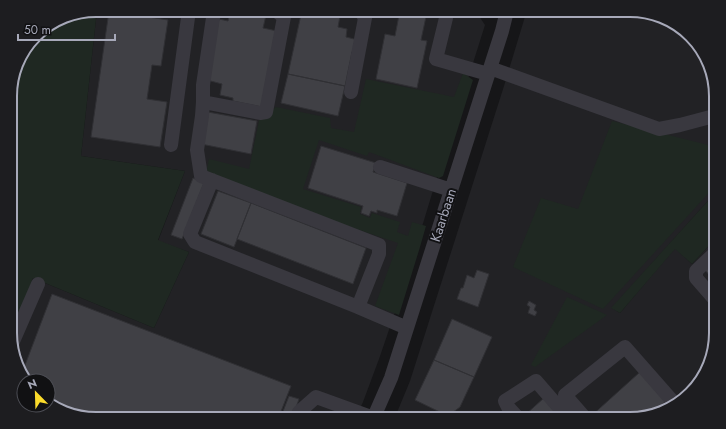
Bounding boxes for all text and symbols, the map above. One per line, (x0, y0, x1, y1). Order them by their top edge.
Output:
scale bar (18, 16, 115, 42)
text: 50 m (24, 21, 51, 39)
street label: Kaarbaan (425, 186, 461, 244)
north arrow (16, 373, 56, 413)
text: N (25, 375, 39, 393)

